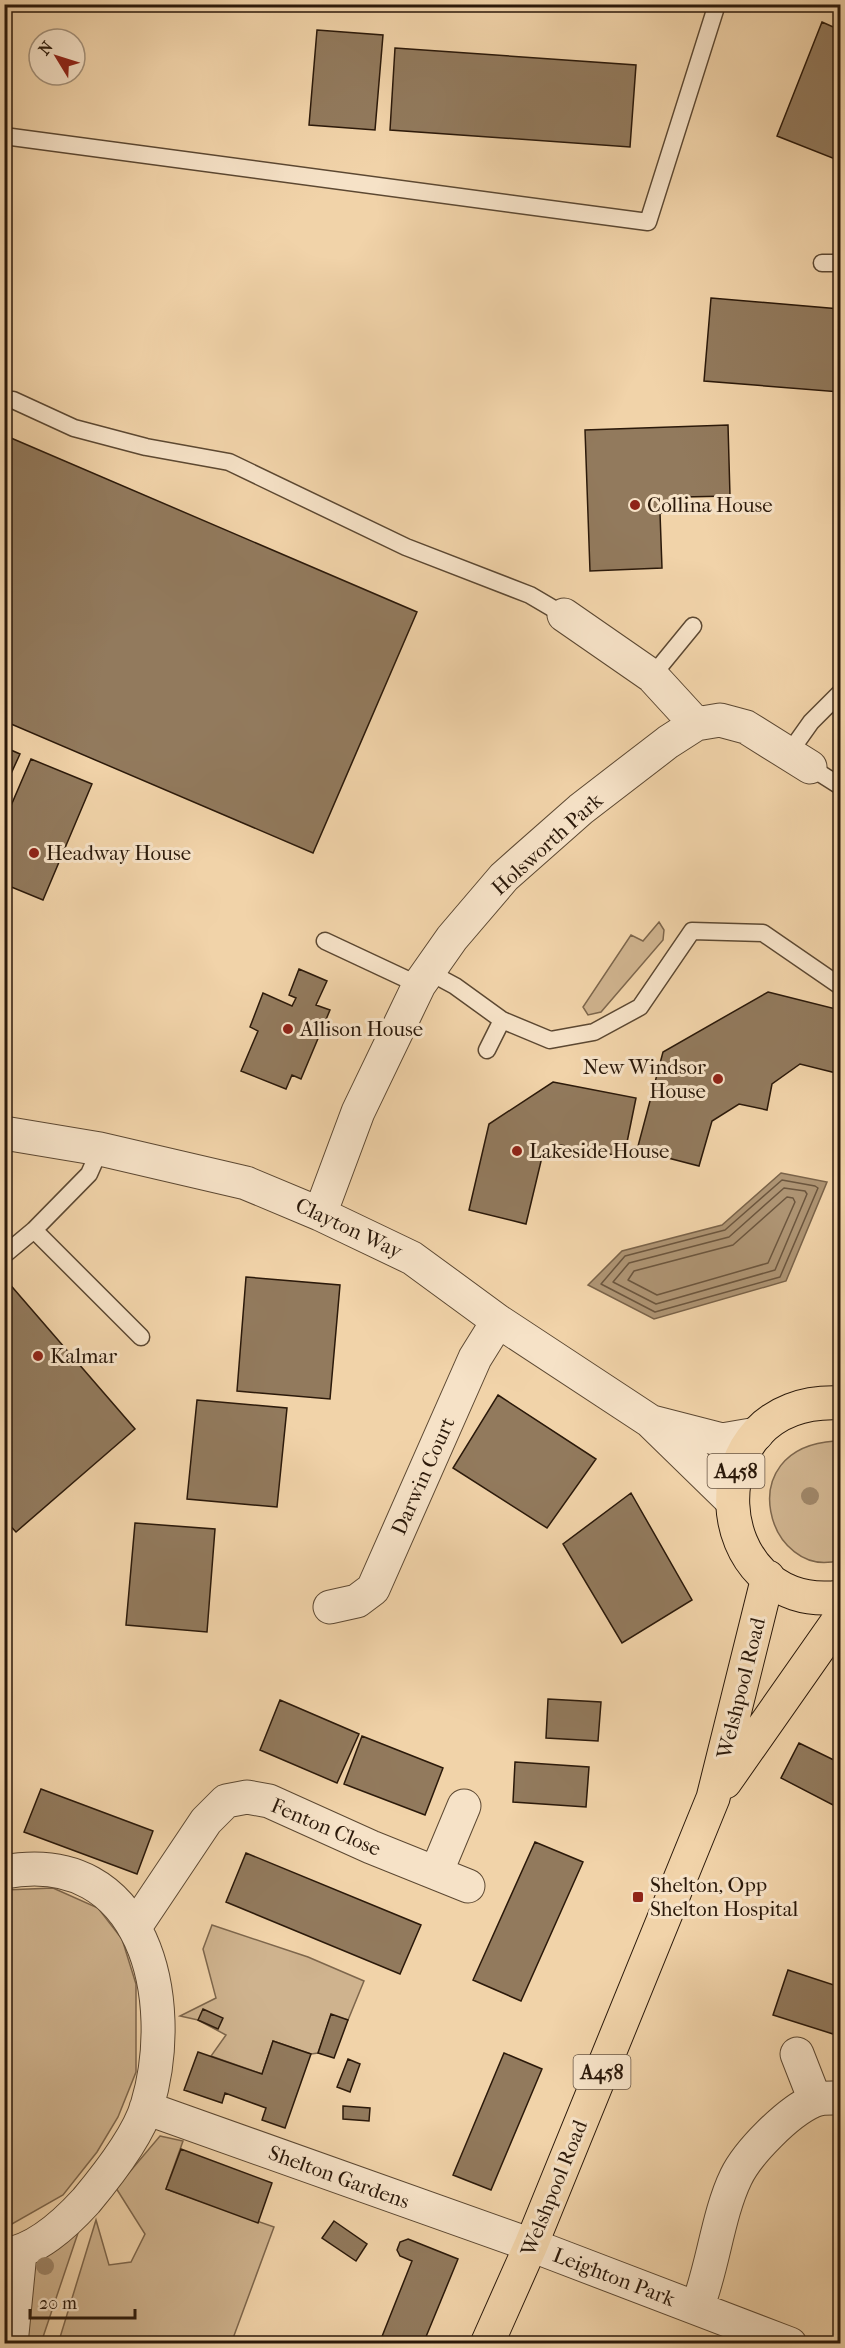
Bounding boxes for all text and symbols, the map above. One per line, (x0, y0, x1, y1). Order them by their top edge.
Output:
north arrow (27, 27, 87, 87)
text: N (34, 37, 57, 59)
place label: Collina House (647, 493, 773, 517)
marker: Collina House (628, 498, 642, 512)
street label: Holsworth Park (487, 788, 607, 900)
place label: Headway House (46, 841, 191, 865)
marker: Headway House (27, 846, 41, 860)
place label: Allison House (299, 1017, 423, 1041)
marker: Allison House (281, 1022, 295, 1036)
place label: New Windsor House (583, 1055, 706, 1103)
marker: New Windsor House (711, 1072, 725, 1086)
place label: Lakeside House (529, 1139, 669, 1163)
marker: Lakeside House (510, 1144, 524, 1158)
street label: Clayton Way (292, 1193, 407, 1264)
place label: Kalmar (50, 1344, 117, 1368)
marker: Kalmar (31, 1349, 45, 1363)
street label: Darwin Court (386, 1413, 460, 1539)
road number: A458 (708, 1454, 764, 1488)
street label: Welshpool Road (712, 1615, 770, 1762)
street label: Fenton Close (268, 1793, 384, 1861)
place label: Shelton, Opp Shelton Hospital (650, 1873, 799, 1921)
marker: Shelton, Opp Shelton Hospital (631, 1890, 645, 1904)
road number: A458 (574, 2055, 630, 2089)
street label: Welshpool Road (515, 2116, 592, 2260)
street label: Shelton Gardens (265, 2140, 413, 2214)
street label: Leighton Park (550, 2243, 678, 2311)
scale bar (30, 2282, 135, 2320)
text: 20 m (39, 2293, 77, 2314)

